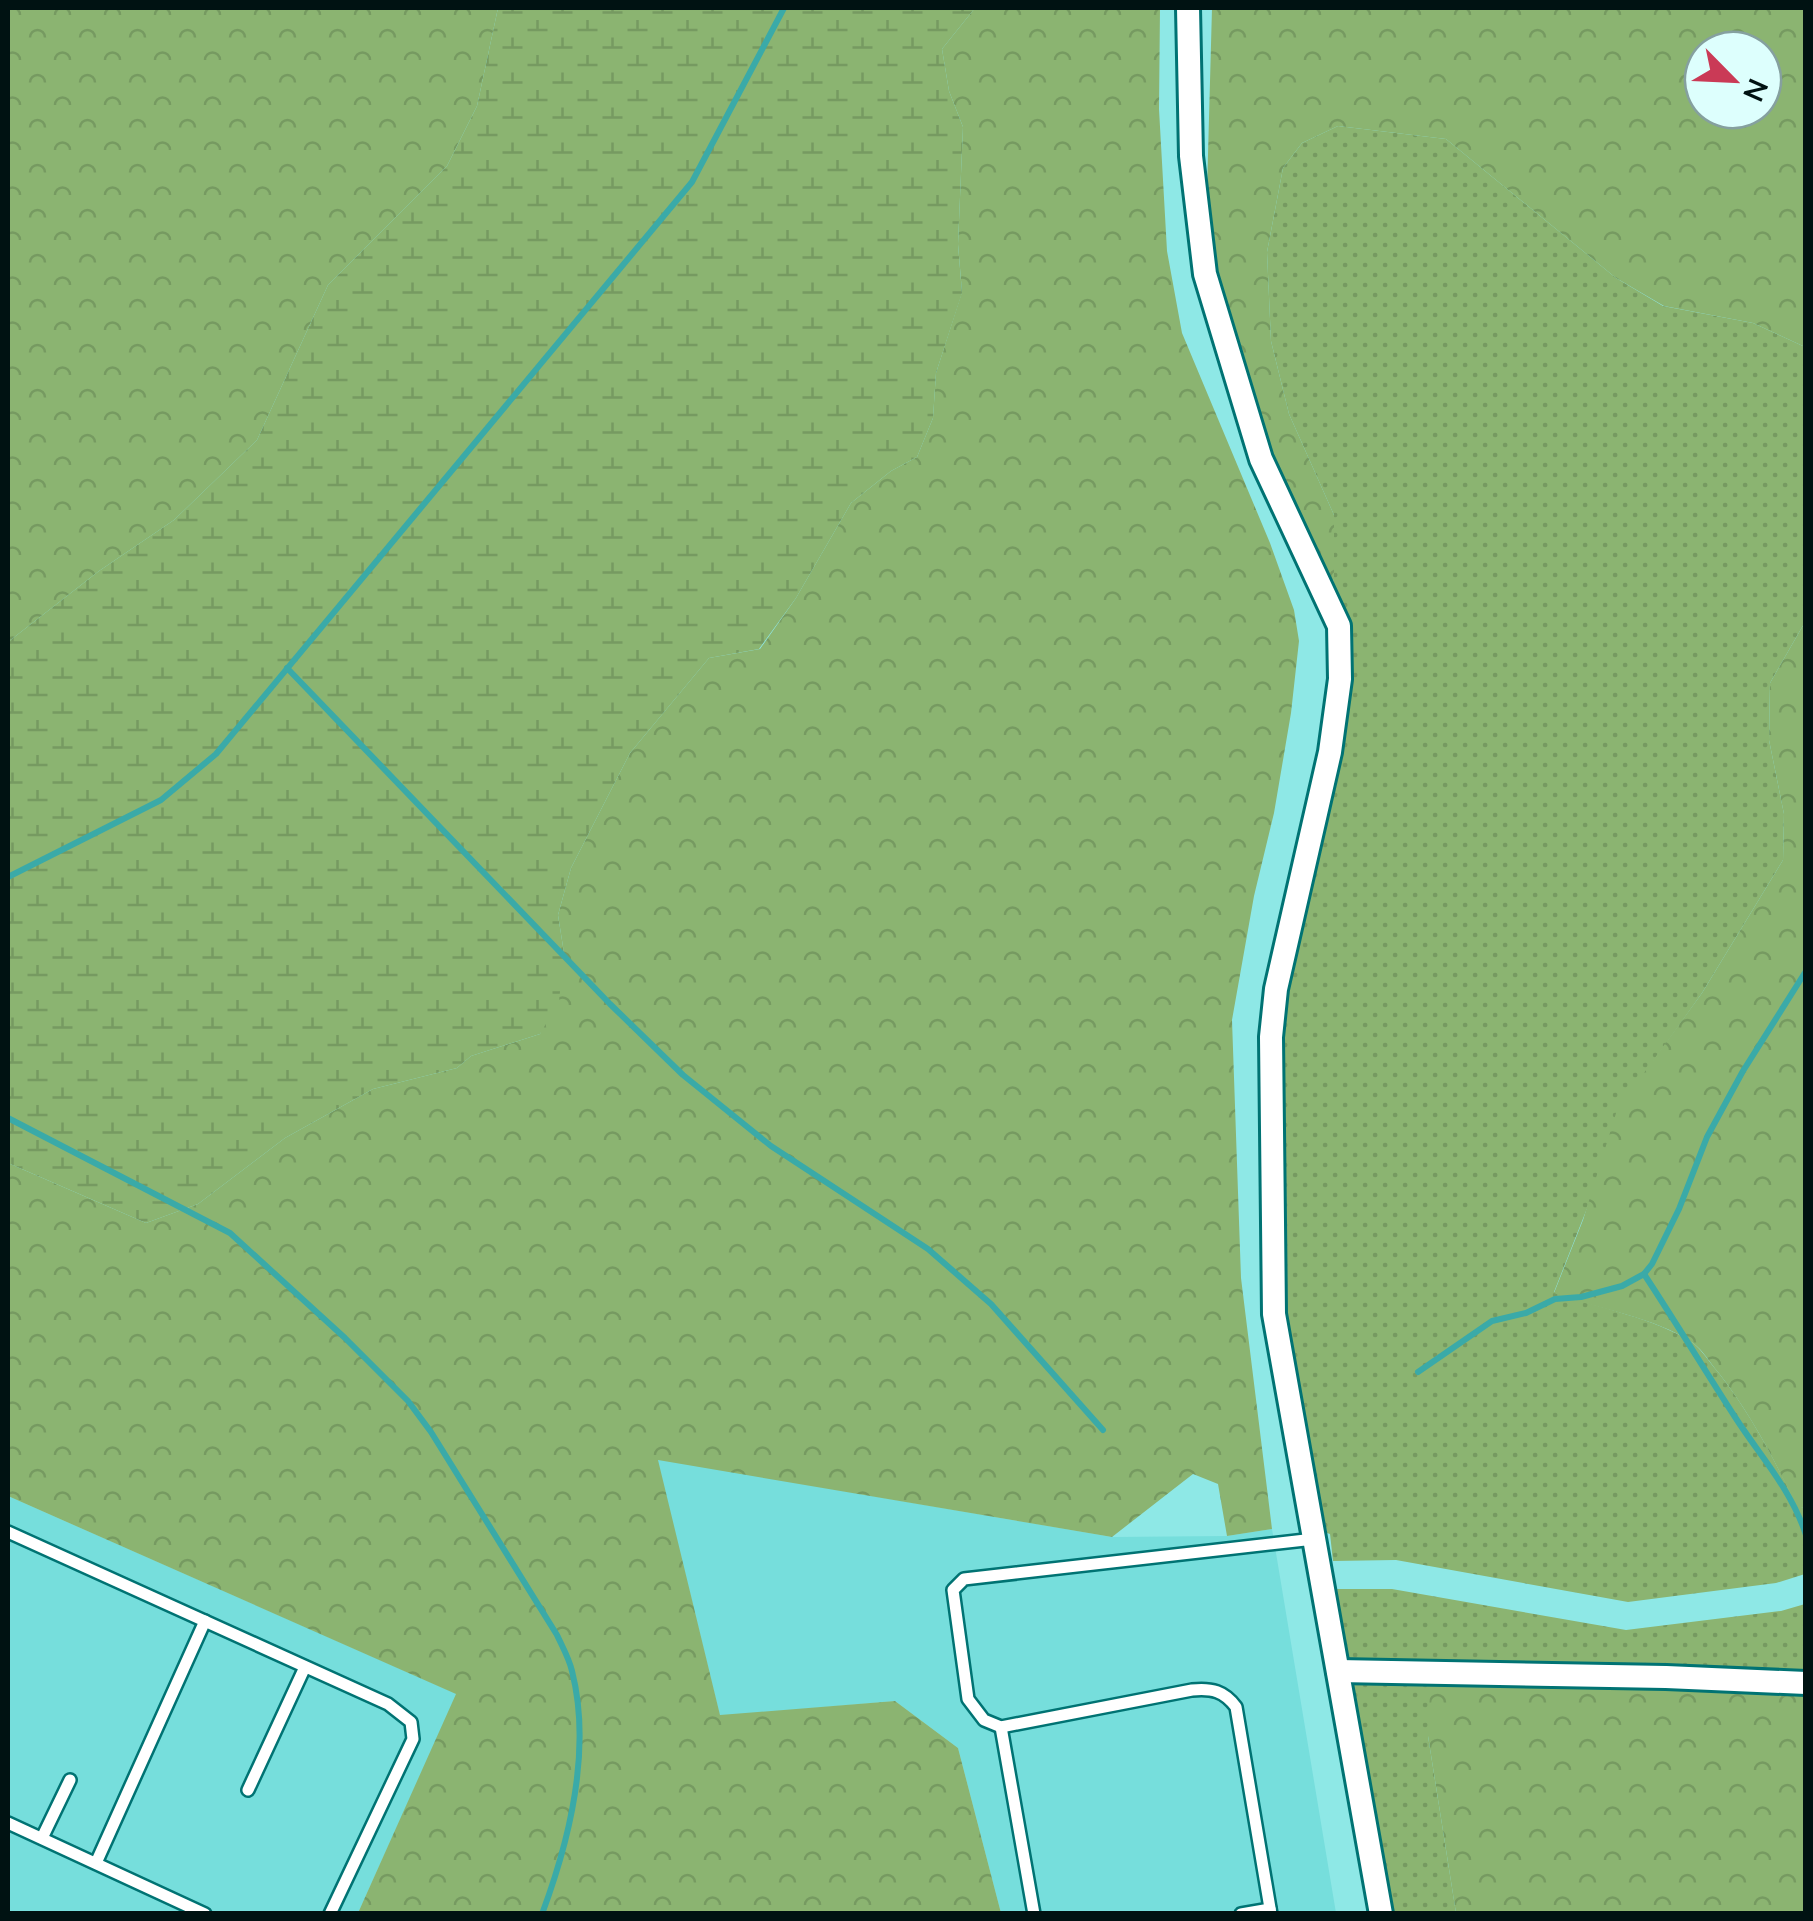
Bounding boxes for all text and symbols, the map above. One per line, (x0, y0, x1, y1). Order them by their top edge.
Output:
north arrow (1683, 30, 1783, 130)
text: N (1736, 74, 1777, 107)

